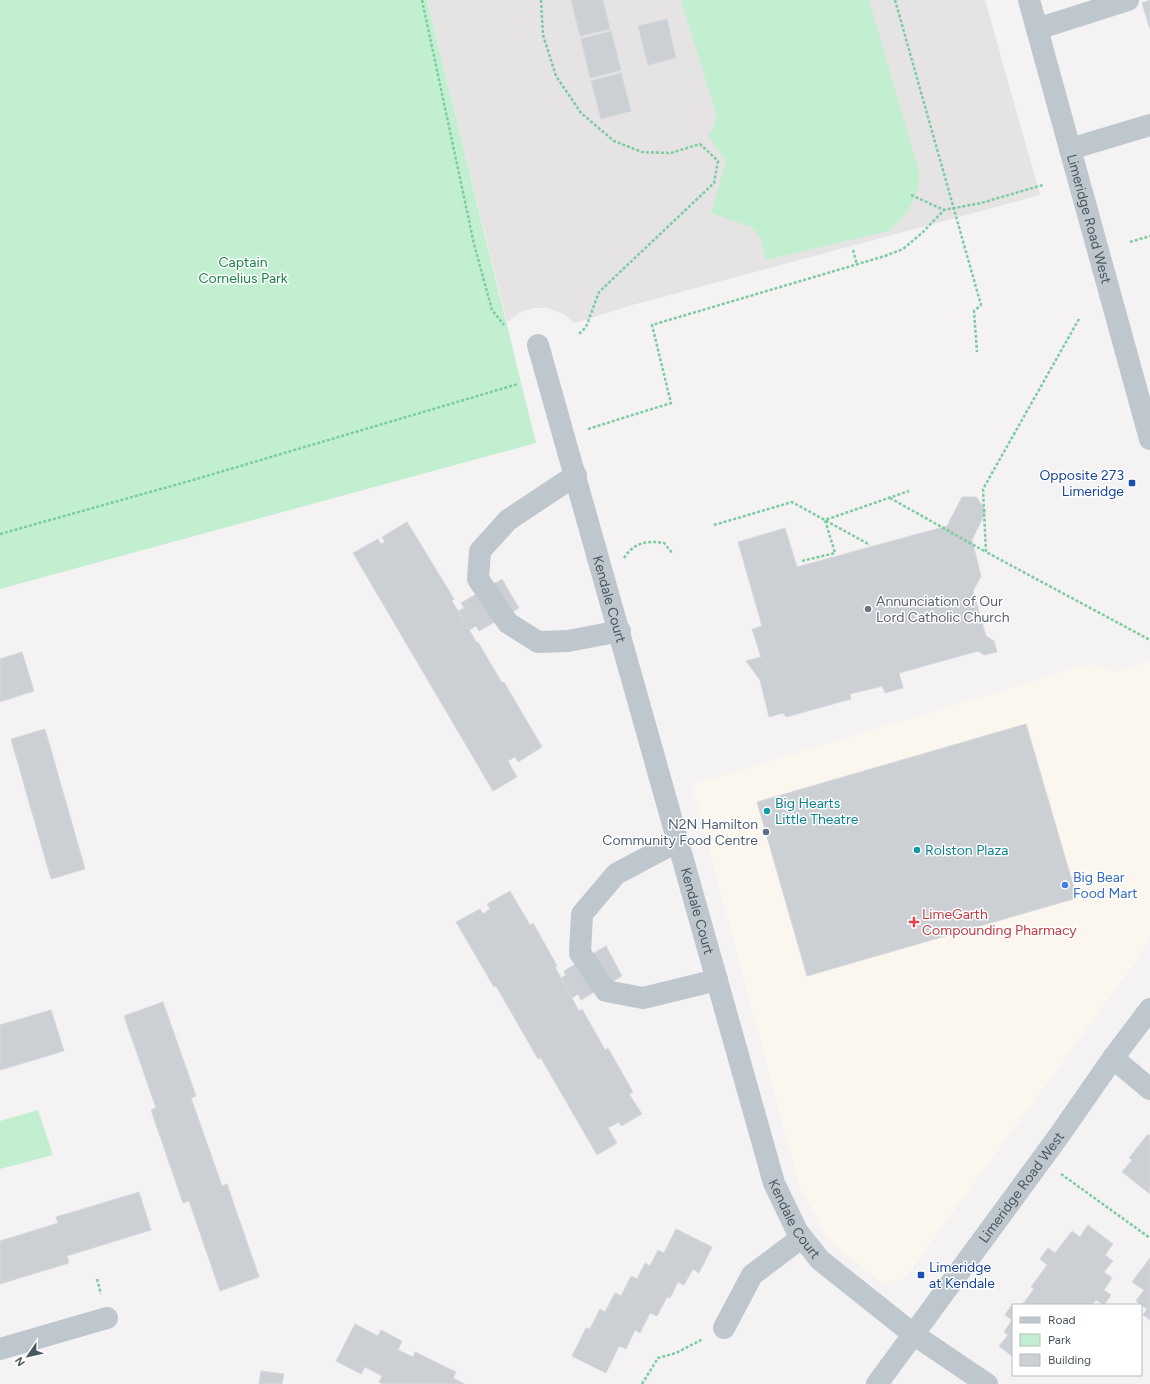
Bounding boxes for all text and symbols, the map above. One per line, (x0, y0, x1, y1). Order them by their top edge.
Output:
street label: Limeridge Road West (1063, 152, 1115, 286)
park label: Captain Cornelius Park (198, 254, 288, 287)
place label: Opposite 273 Limeridge (1039, 467, 1124, 500)
marker: Opposite 273 Limeridge (1127, 478, 1137, 488)
street label: Kendale Court (589, 554, 630, 645)
place label: Annunciation of Our Lord Catholic Church (876, 593, 1010, 626)
marker: Annunciation of Our Lord Catholic Church (863, 604, 873, 614)
place label: Big Hearts Little Theatre (775, 795, 859, 828)
marker: Big Hearts Little Theatre (762, 806, 772, 816)
place label: N2N Hamilton Community Food Centre (602, 816, 758, 849)
marker: N2N Hamilton Community Food Centre (761, 827, 771, 837)
place label: Rolston Plaza (925, 842, 1008, 859)
marker: Rolston Plaza (912, 845, 922, 855)
street label: Kendale Court (677, 866, 718, 956)
place label: Big Bear Food Mart (1073, 869, 1137, 902)
marker: Big Bear Food Mart (1060, 880, 1070, 890)
place label: LimeGarth Compounding Pharmacy (922, 906, 1077, 939)
marker: LimeGarth Compounding Pharmacy (909, 917, 919, 927)
street label: Limeridge Road West (975, 1128, 1068, 1246)
street label: Kendale Court (765, 1176, 824, 1262)
place label: Limeridge at Kendale (929, 1259, 995, 1292)
marker: Limeridge at Kendale (916, 1270, 926, 1280)
legend (1012, 1304, 1142, 1376)
text: Road (1048, 1313, 1076, 1327)
text: Park (1048, 1333, 1071, 1347)
north arrow (8, 1336, 48, 1376)
text: Building (1048, 1353, 1091, 1367)
text: N (12, 1354, 28, 1368)

